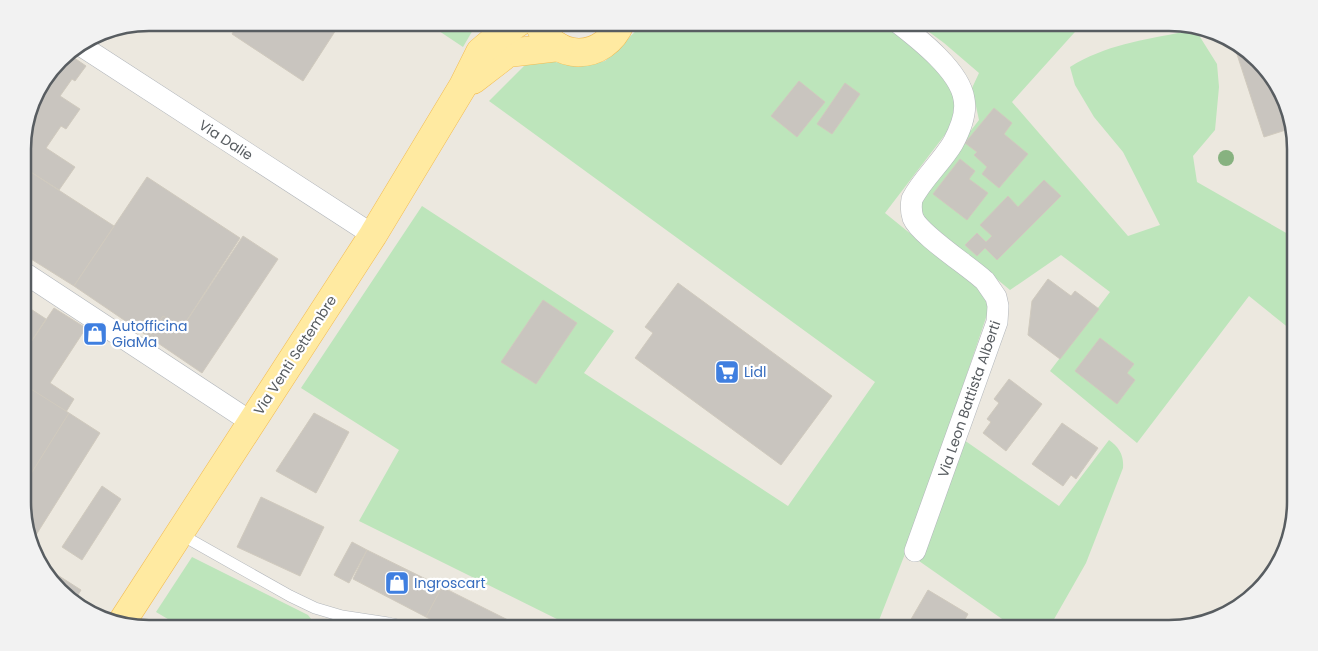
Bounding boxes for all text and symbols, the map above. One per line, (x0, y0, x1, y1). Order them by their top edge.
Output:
street label: Via Dalie (195, 115, 257, 165)
street label: Via Venti Settembre (249, 291, 341, 419)
place label: Autofficina GiaMa (112, 316, 187, 352)
street label: Via Leon Battista Alberti (933, 318, 1005, 480)
shop icon: Autofficina GiaMa (82, 321, 108, 347)
supermarket icon: Lidl (714, 359, 740, 385)
place label: Lidl (744, 362, 766, 382)
shop icon: Ingroscart (384, 570, 410, 596)
place label: Ingroscart (414, 573, 486, 593)

